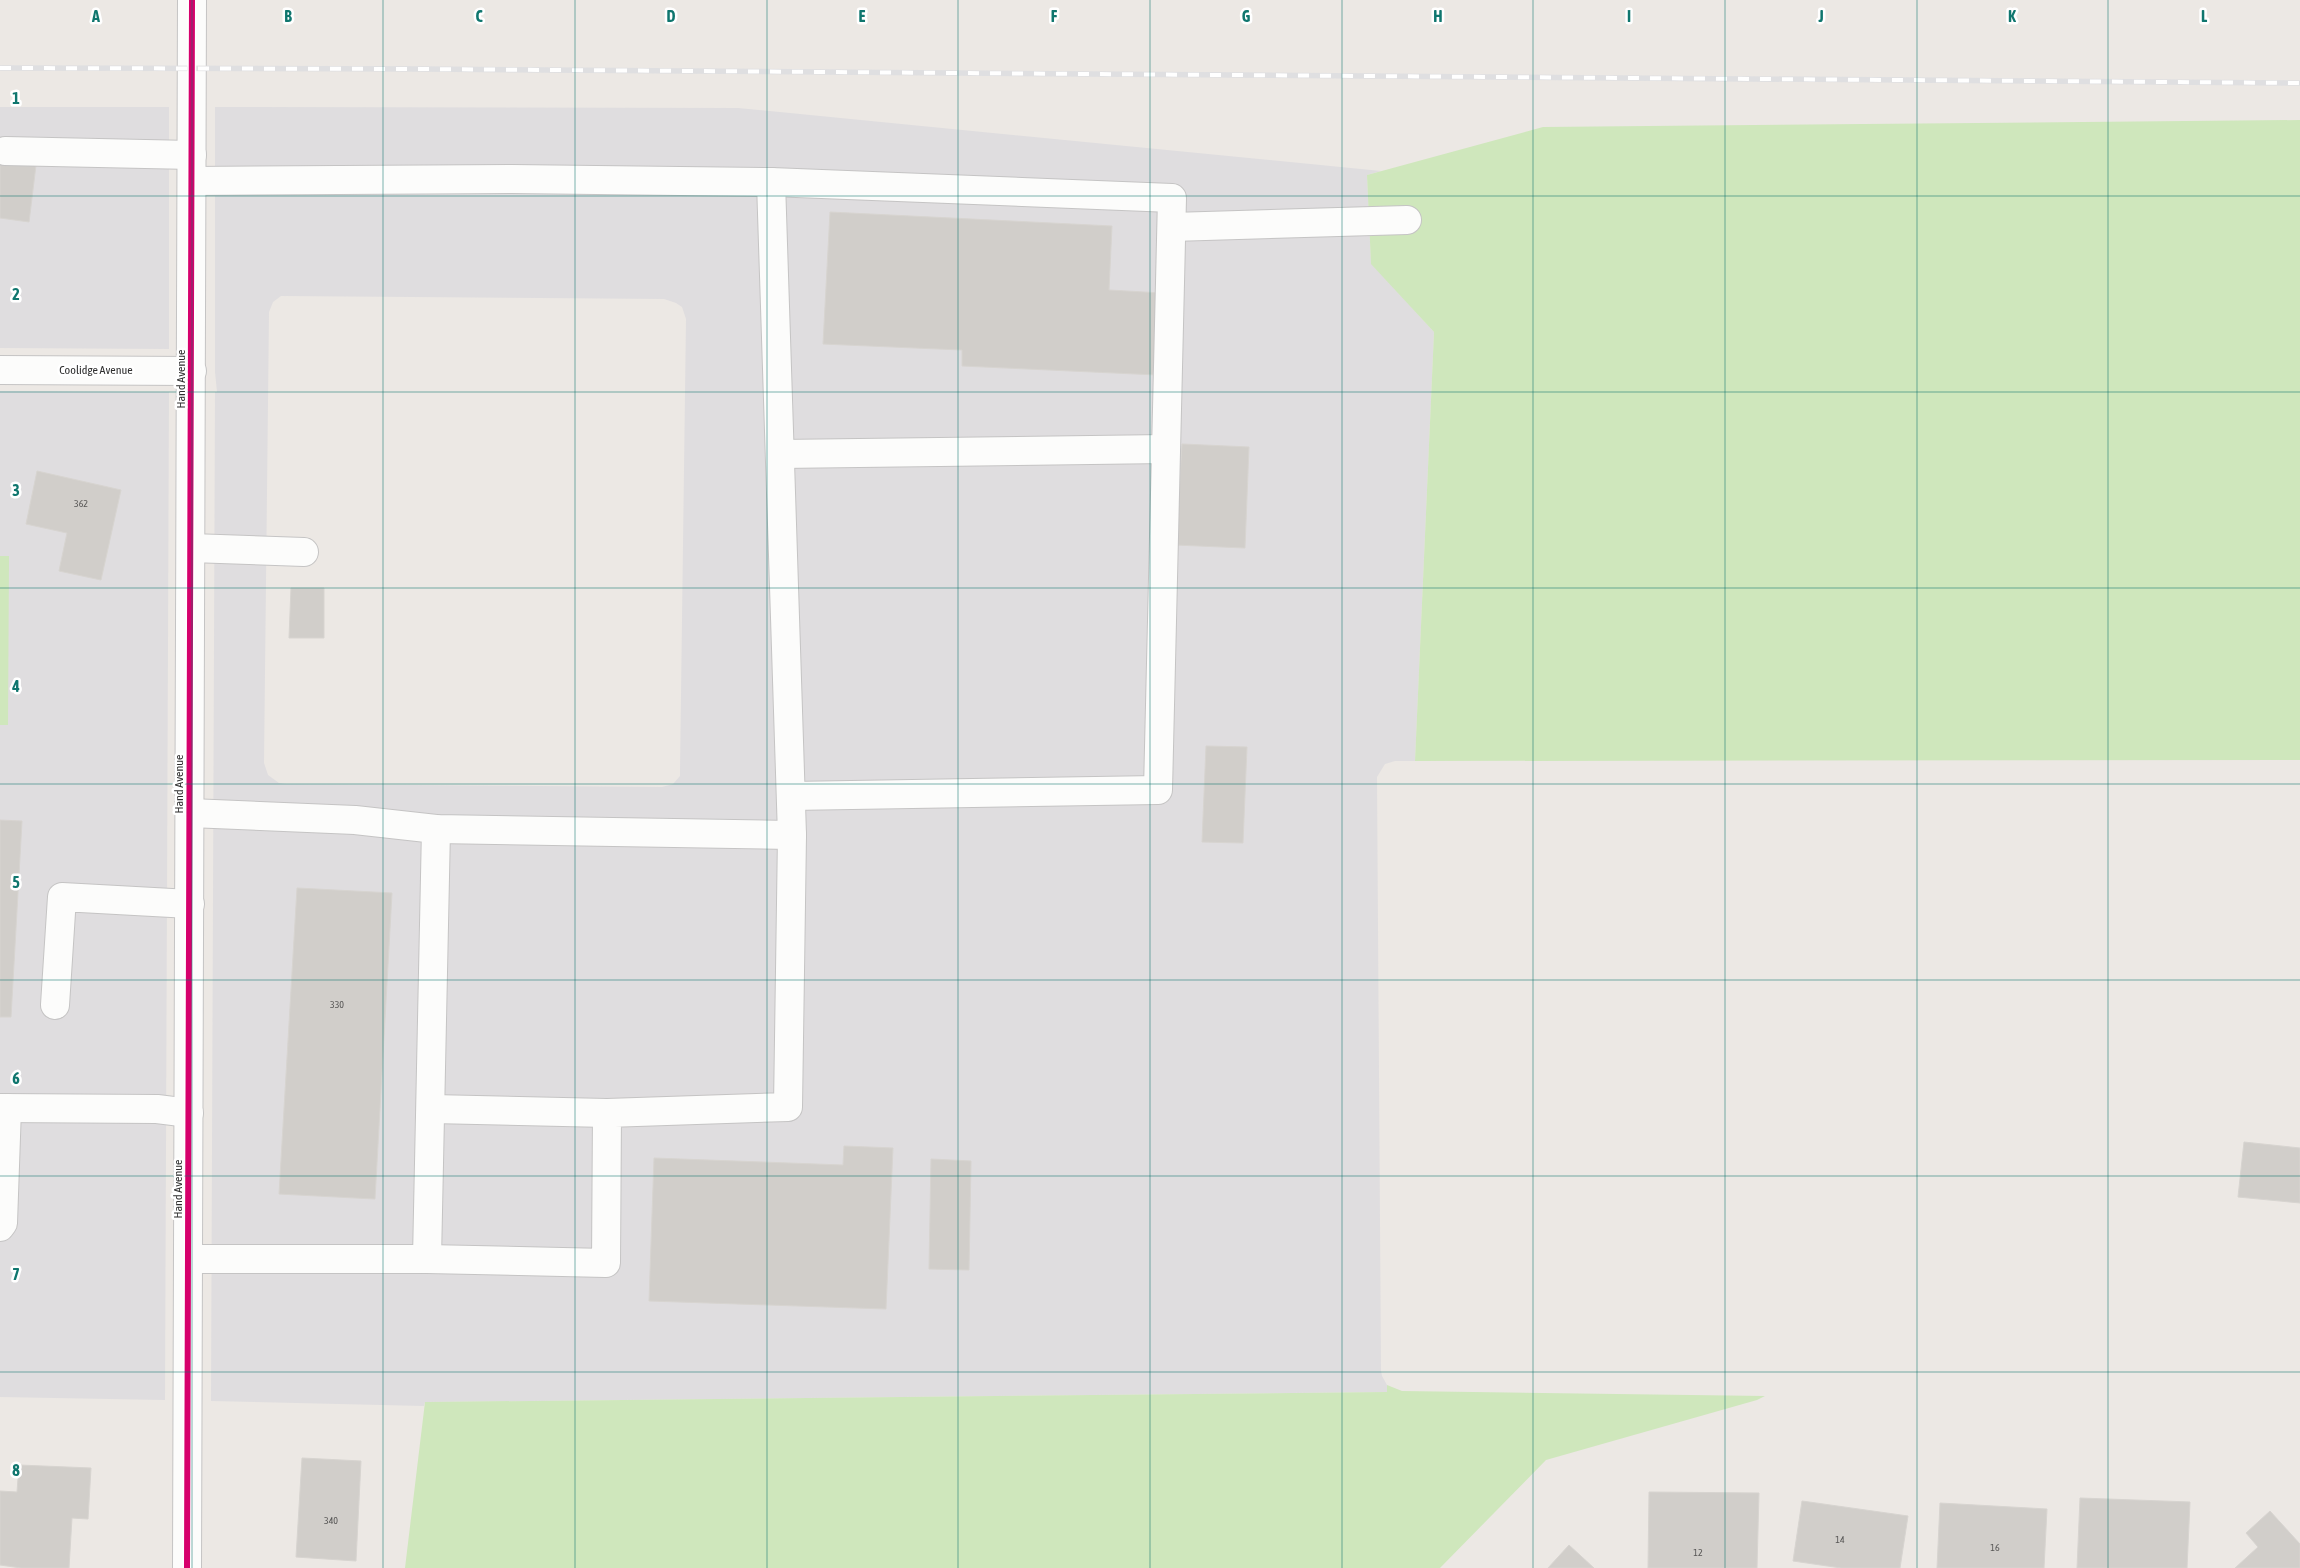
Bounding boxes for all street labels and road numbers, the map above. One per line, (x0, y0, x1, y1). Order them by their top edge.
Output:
street label: Hand Avenue (174, 350, 188, 408)
street label: Coolidge Avenue (59, 363, 133, 377)
street label: Hand Avenue (172, 755, 186, 813)
street label: Hand Avenue (171, 1160, 185, 1218)

